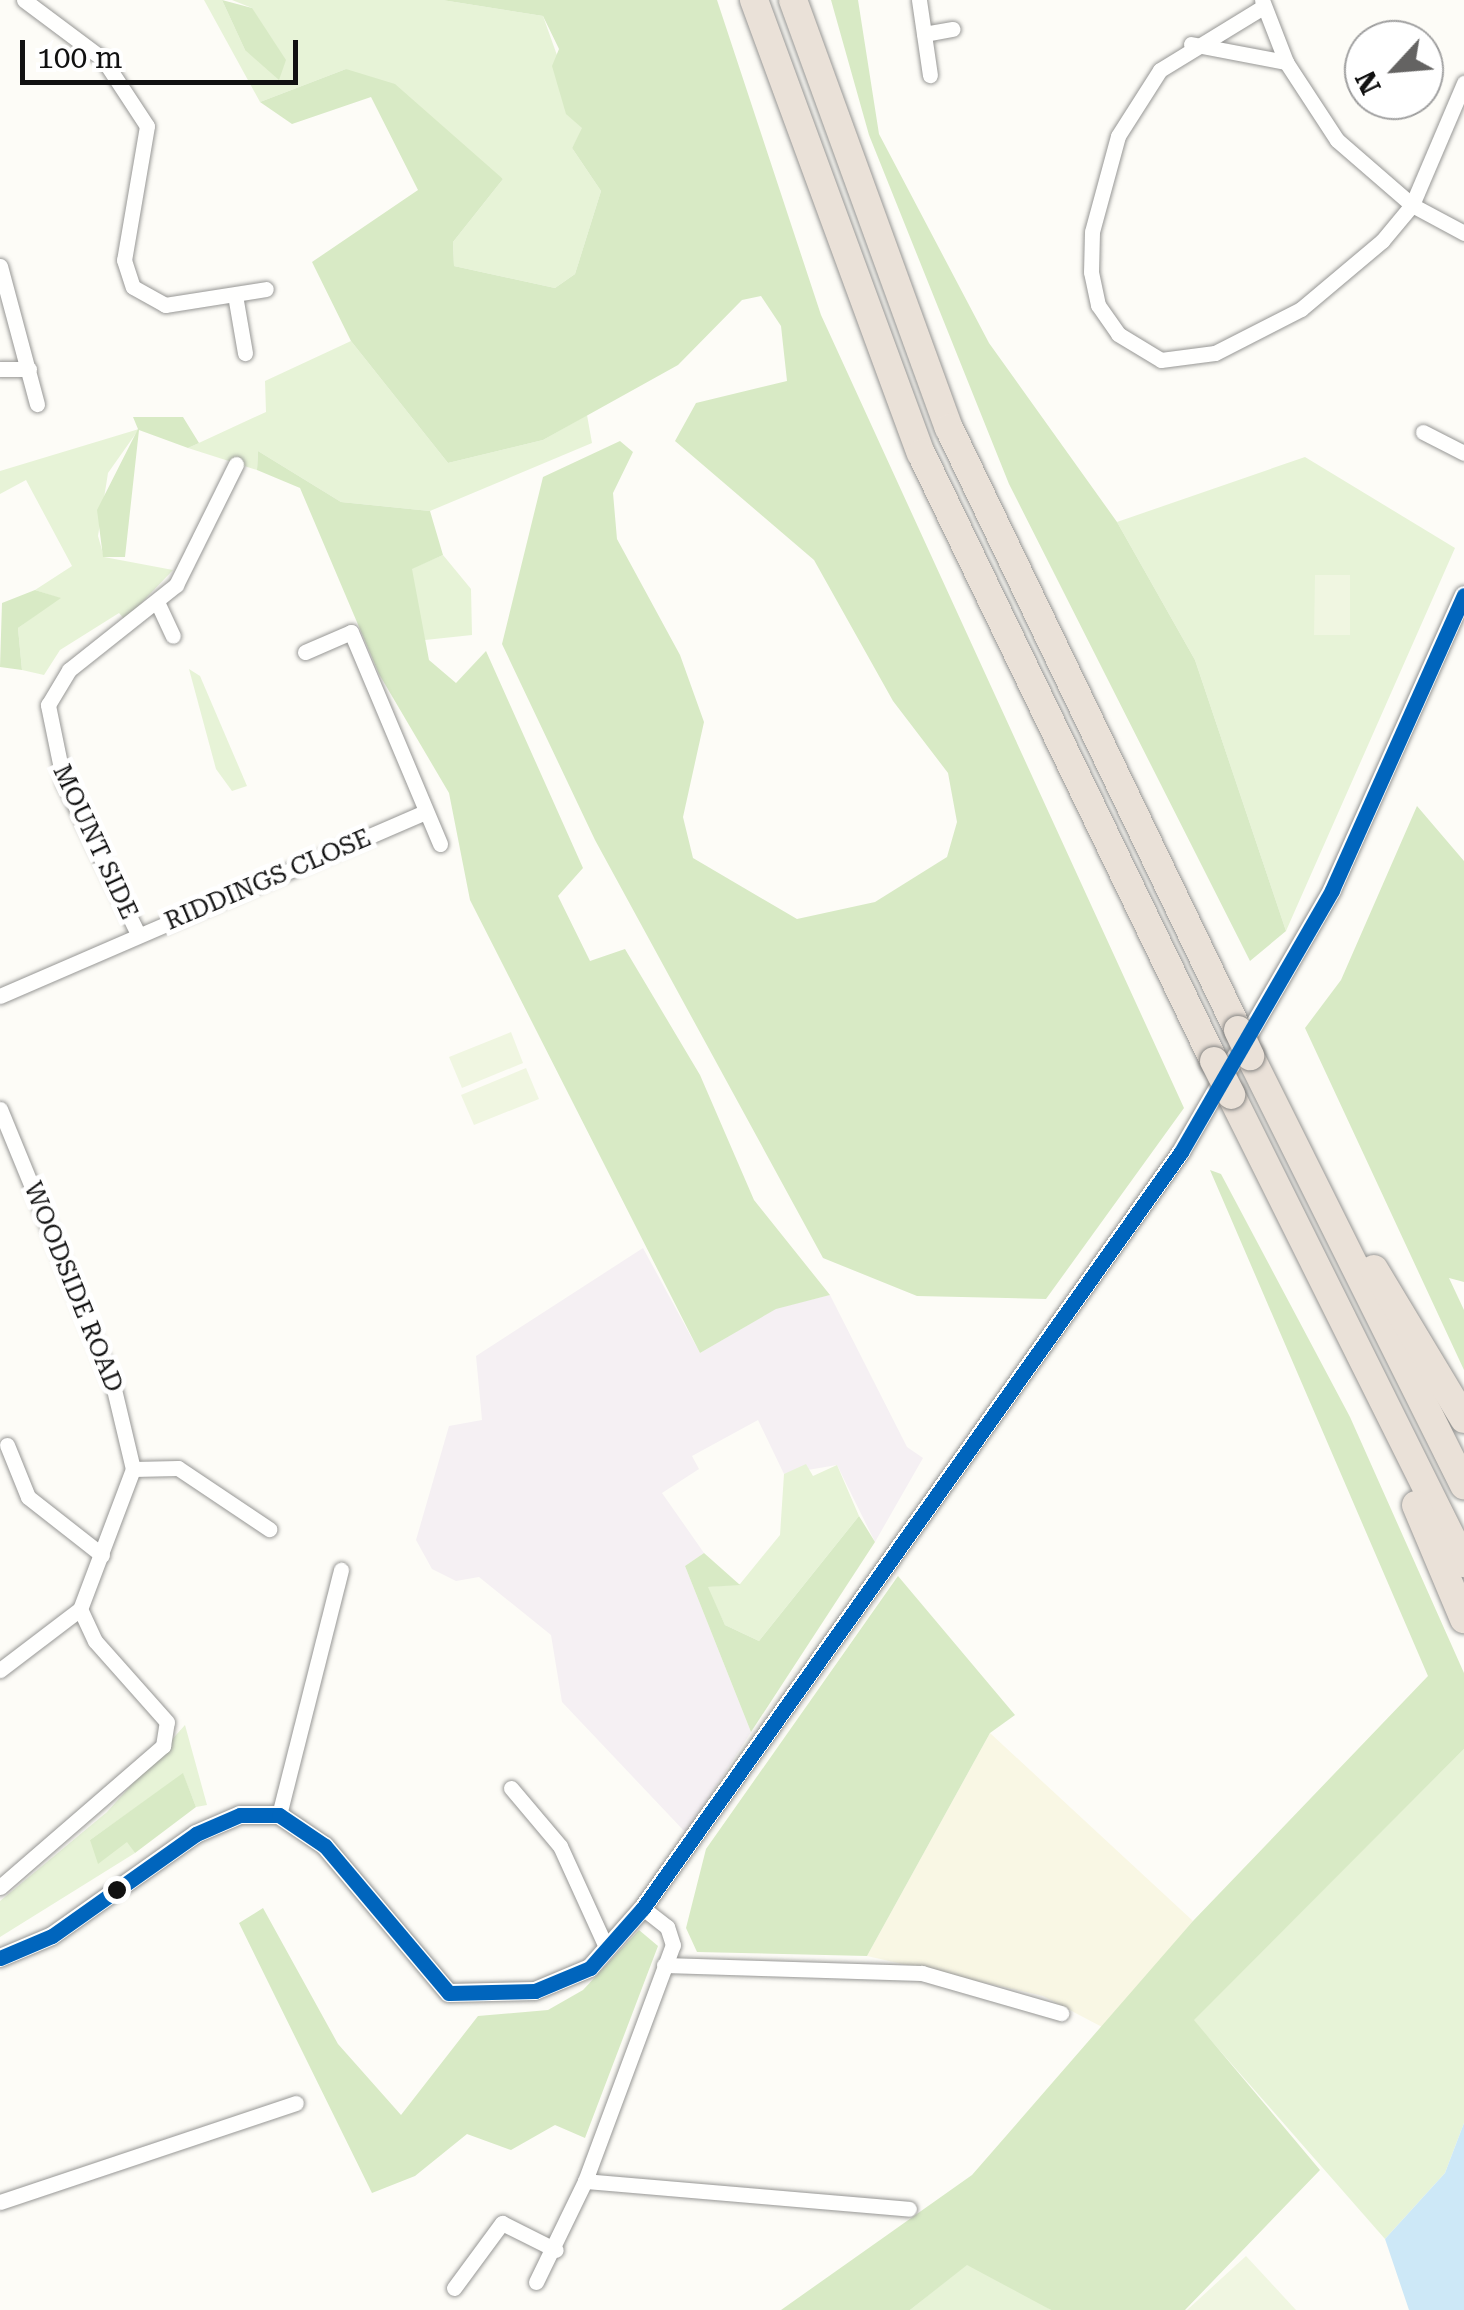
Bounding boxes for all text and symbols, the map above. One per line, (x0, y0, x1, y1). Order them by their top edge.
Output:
scale bar (25, 20, 302, 82)
north arrow (1344, 20, 1444, 120)
text: 100 m (37, 40, 122, 75)
text: N (1349, 66, 1388, 99)
street label: MOUNT SIDE (46, 760, 144, 924)
street label: RIDDINGS CLOSE (160, 823, 376, 937)
street label: WOODSIDE ROAD (17, 1178, 129, 1396)
unlabelled marker (107, 1880, 127, 1900)

